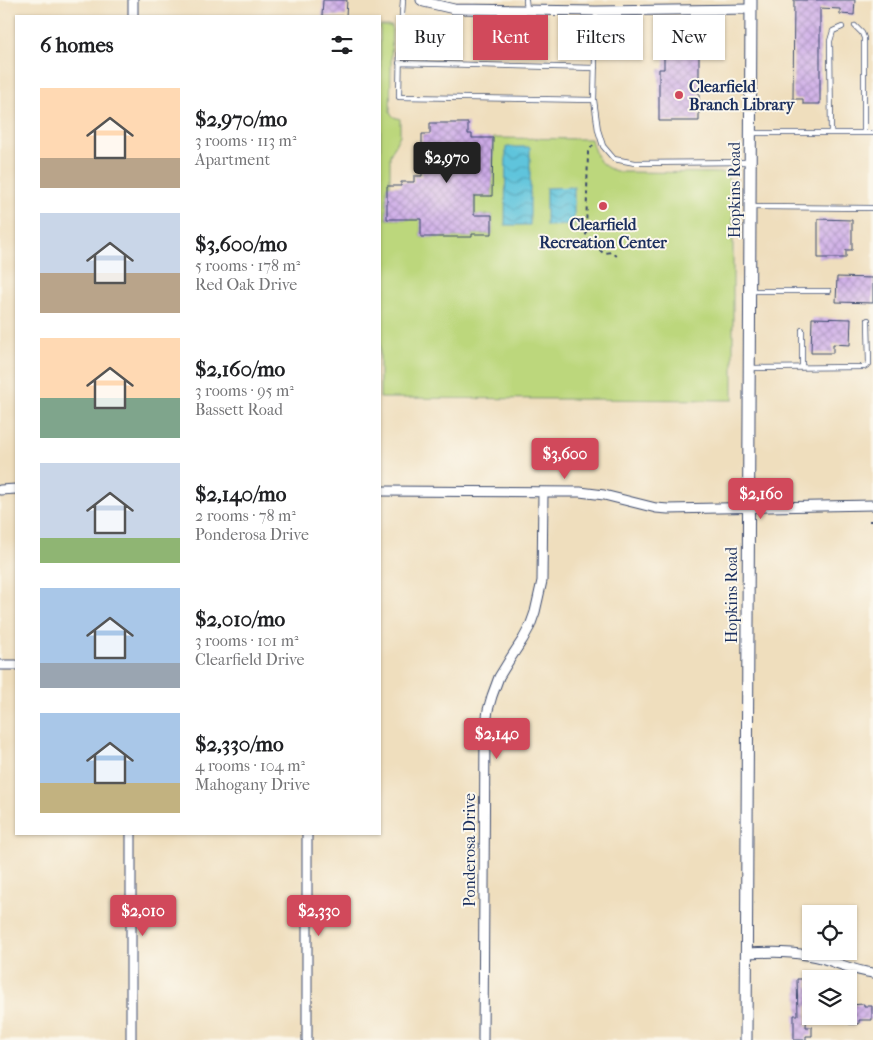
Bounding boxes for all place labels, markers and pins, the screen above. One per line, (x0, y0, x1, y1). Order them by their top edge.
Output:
place label: Clearfield Branch Library (689, 77, 796, 115)
marker: Clearfield Branch Library (673, 89, 685, 101)
pin: $2,970 (406, 142, 488, 184)
marker: Clearfield Recreation Center (597, 200, 609, 212)
place label: Clearfield Recreation Center (539, 215, 668, 252)
pin: $3,600 (524, 438, 606, 480)
pin: $2,160 (720, 478, 802, 520)
pin: $2,140 (456, 718, 538, 760)
pin: $2,010 (102, 894, 184, 937)
pin: $2,330 (278, 894, 360, 937)

